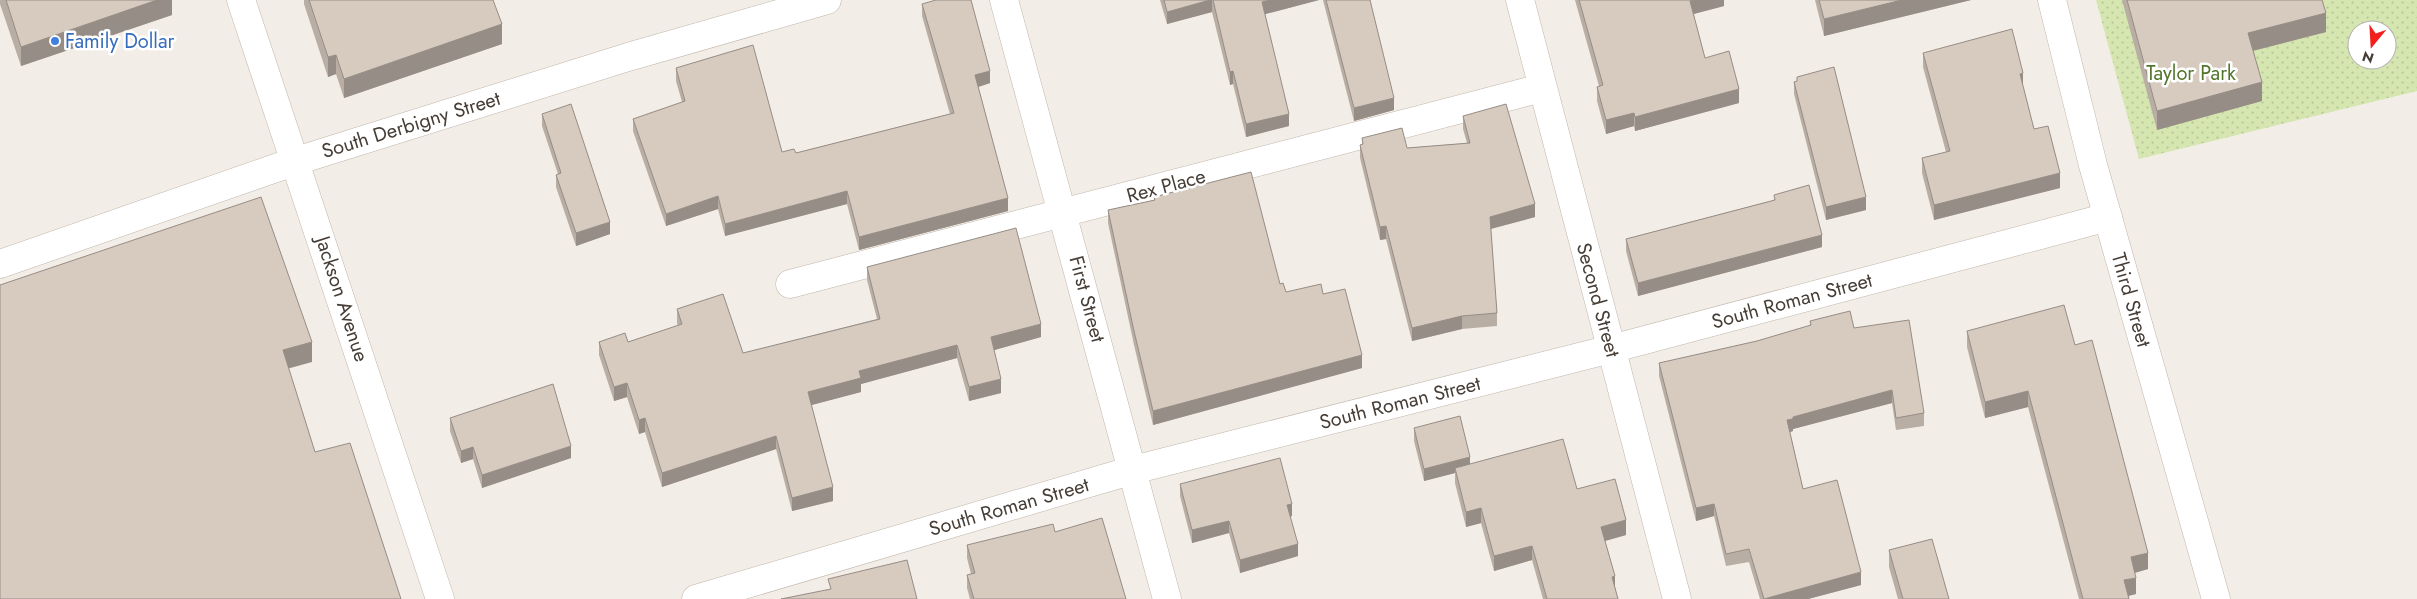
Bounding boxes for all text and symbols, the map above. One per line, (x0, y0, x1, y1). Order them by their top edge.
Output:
north arrow (2347, 20, 2397, 70)
place label: Family Dollar (65, 27, 175, 56)
marker: Family Dollar (49, 35, 61, 47)
text: N (2360, 46, 2376, 69)
park label: Taylor Park (2146, 59, 2236, 88)
street label: South Derbigny Street (318, 84, 504, 166)
street label: Rex Place (1123, 162, 1209, 210)
street label: Jackson Avenue (307, 230, 376, 366)
street label: Second Street (1569, 240, 1627, 361)
street label: Third Street (2104, 249, 2158, 351)
street label: First Street (1062, 252, 1113, 346)
street label: South Roman Street (1708, 266, 1876, 336)
street label: South Roman Street (1316, 369, 1484, 437)
street label: South Roman Street (926, 470, 1093, 544)

